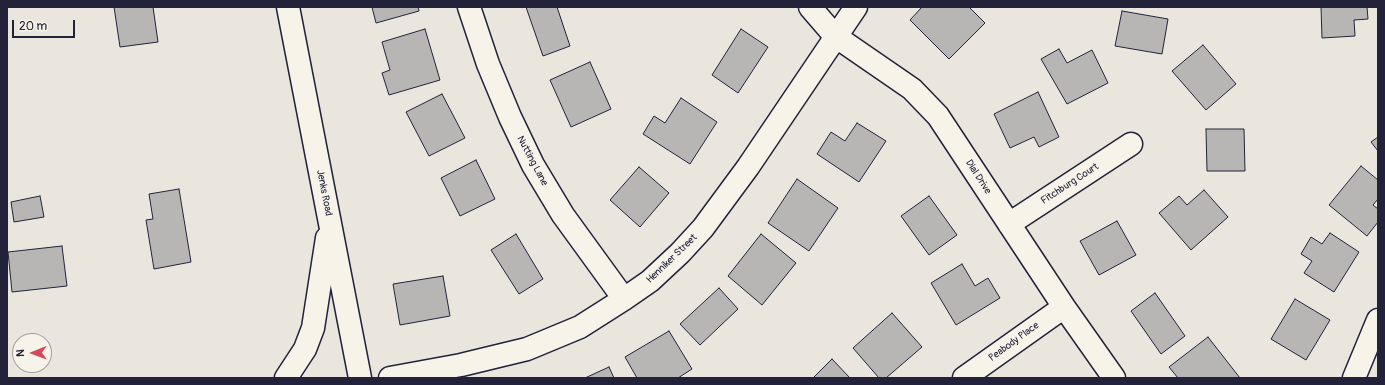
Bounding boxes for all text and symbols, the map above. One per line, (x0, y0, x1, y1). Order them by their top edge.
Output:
scale bar (14, 12, 77, 38)
text: 20 m (19, 19, 47, 34)
street label: Nutting Lane (514, 134, 550, 188)
street label: Dial Drive (962, 158, 994, 196)
street label: Fitchburg Court (1039, 161, 1101, 207)
street label: Jenks Road (314, 169, 334, 217)
street label: Henniker Street (644, 232, 700, 286)
street label: Peabody Place (986, 320, 1042, 364)
north arrow (12, 333, 52, 373)
text: N (14, 349, 27, 357)

